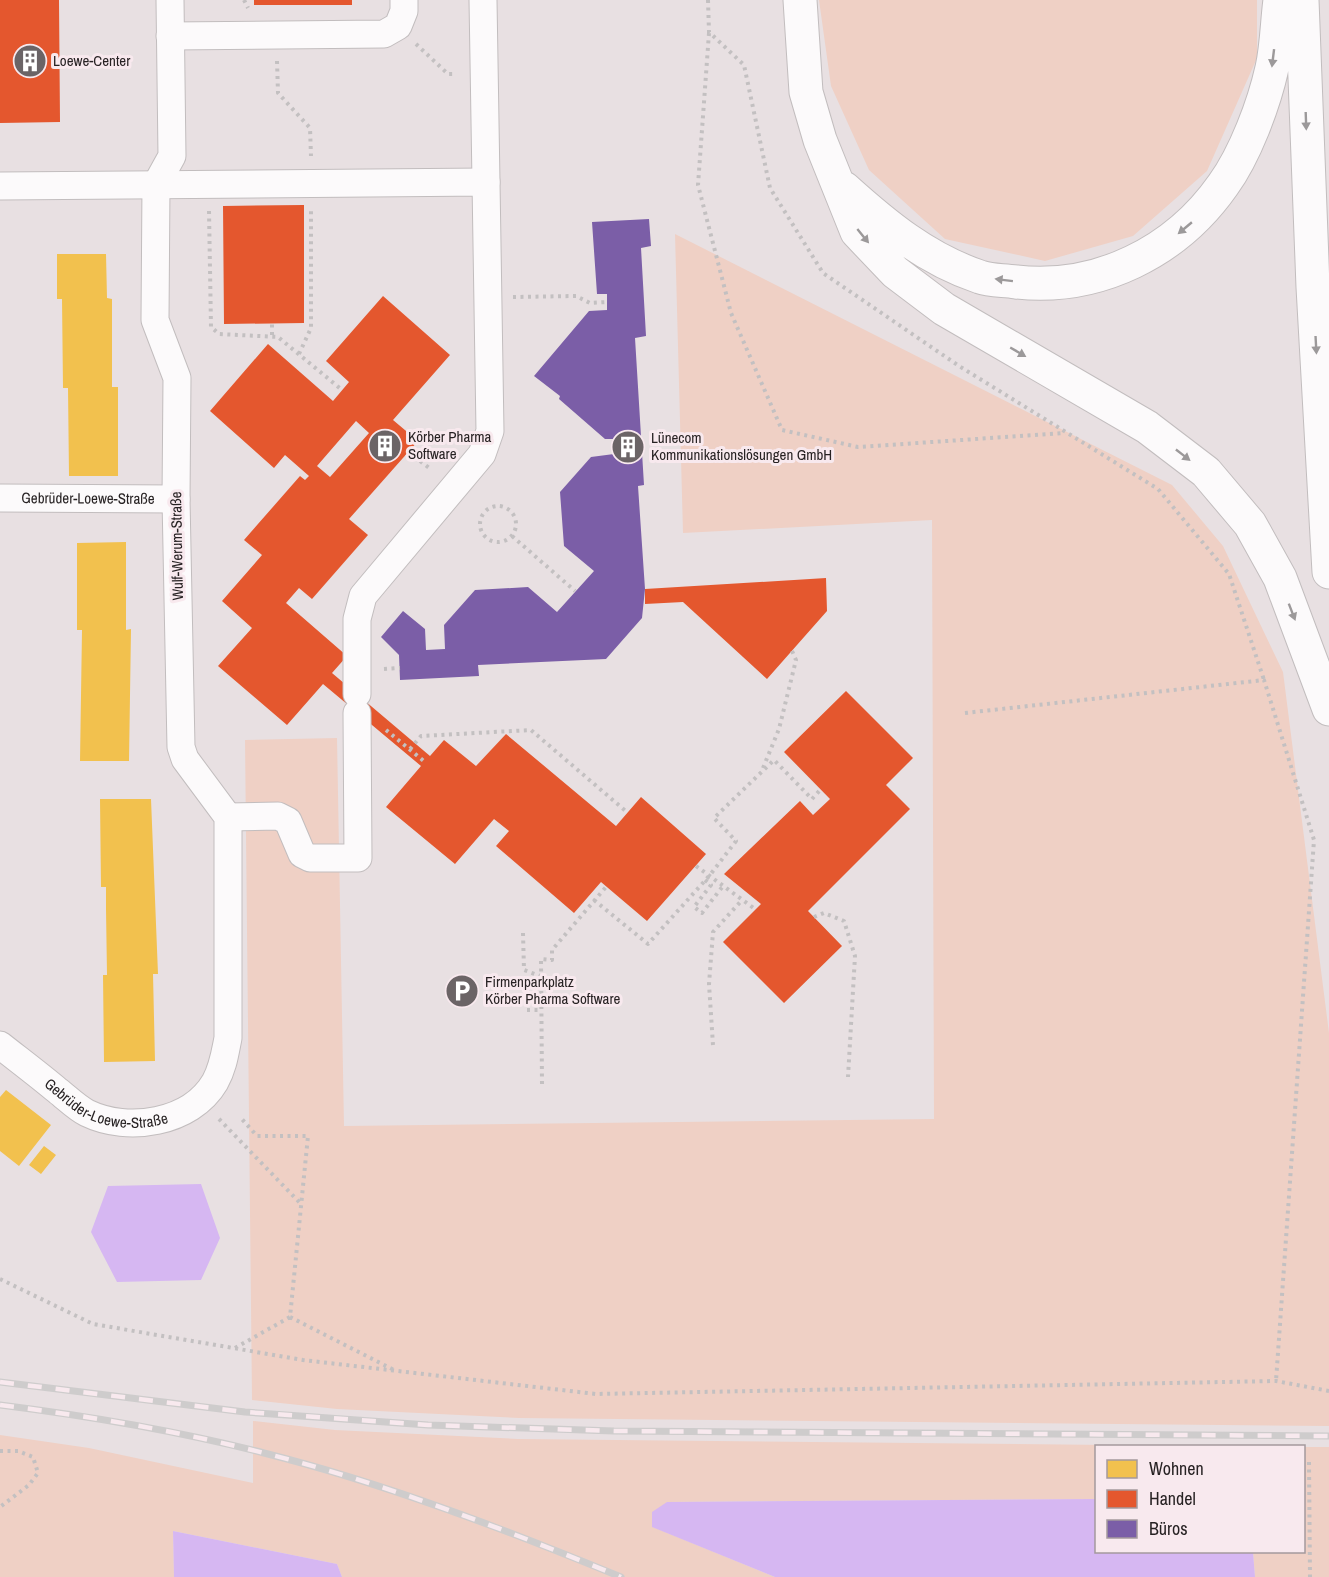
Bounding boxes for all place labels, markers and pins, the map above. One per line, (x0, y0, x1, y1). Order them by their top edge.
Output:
building icon: Loewe-Center (12, 43, 48, 79)
place label: Loewe-Center (53, 50, 130, 71)
place label: Körber Pharma Software (408, 426, 492, 464)
place label: Lünecom Kommunikationslösungen GmbH (651, 427, 832, 465)
building icon: Körber Pharma Software (367, 428, 403, 464)
building icon: Lünecom Kommunikationslösungen GmbH (610, 429, 646, 465)
place label: Firmenparkplatz Körber Pharma Software (485, 971, 621, 1009)
parking icon: Firmenparkplatz Körber Pharma Software (444, 973, 480, 1009)

